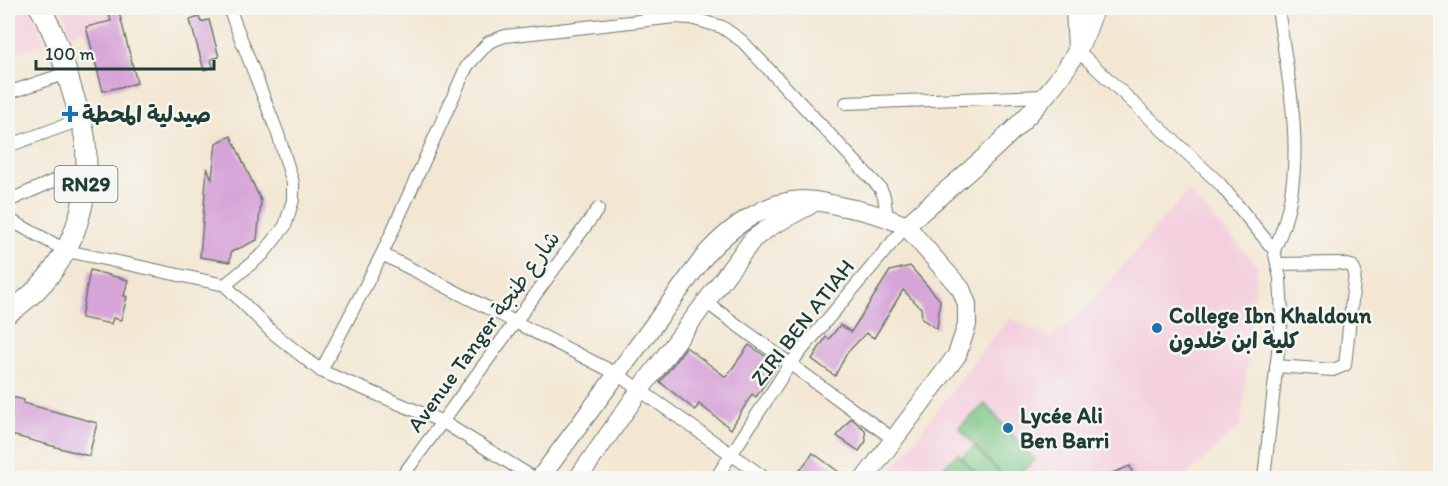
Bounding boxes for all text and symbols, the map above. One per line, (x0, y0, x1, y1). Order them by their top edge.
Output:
scale bar (36, 33, 214, 71)
text: 100 m (45, 43, 95, 65)
place label: صيدلية المحطة (82, 101, 211, 128)
marker: صيدلية المحطة (63, 107, 77, 121)
road number: RN29 (54, 166, 118, 202)
street label: Avenue Tanger شارع طنجة (401, 225, 567, 438)
street label: ZIRI BEN ATIAH (745, 254, 860, 391)
place label: College Ibn Khaldoun كلية ابن خلدون (1169, 302, 1372, 355)
marker: College Ibn Khaldoun كلية ابن خلدون (1150, 321, 1164, 335)
place label: Lycée Ali Ben Barri (1020, 402, 1109, 454)
marker: Lycée Ali Ben Barri (1001, 421, 1015, 435)

